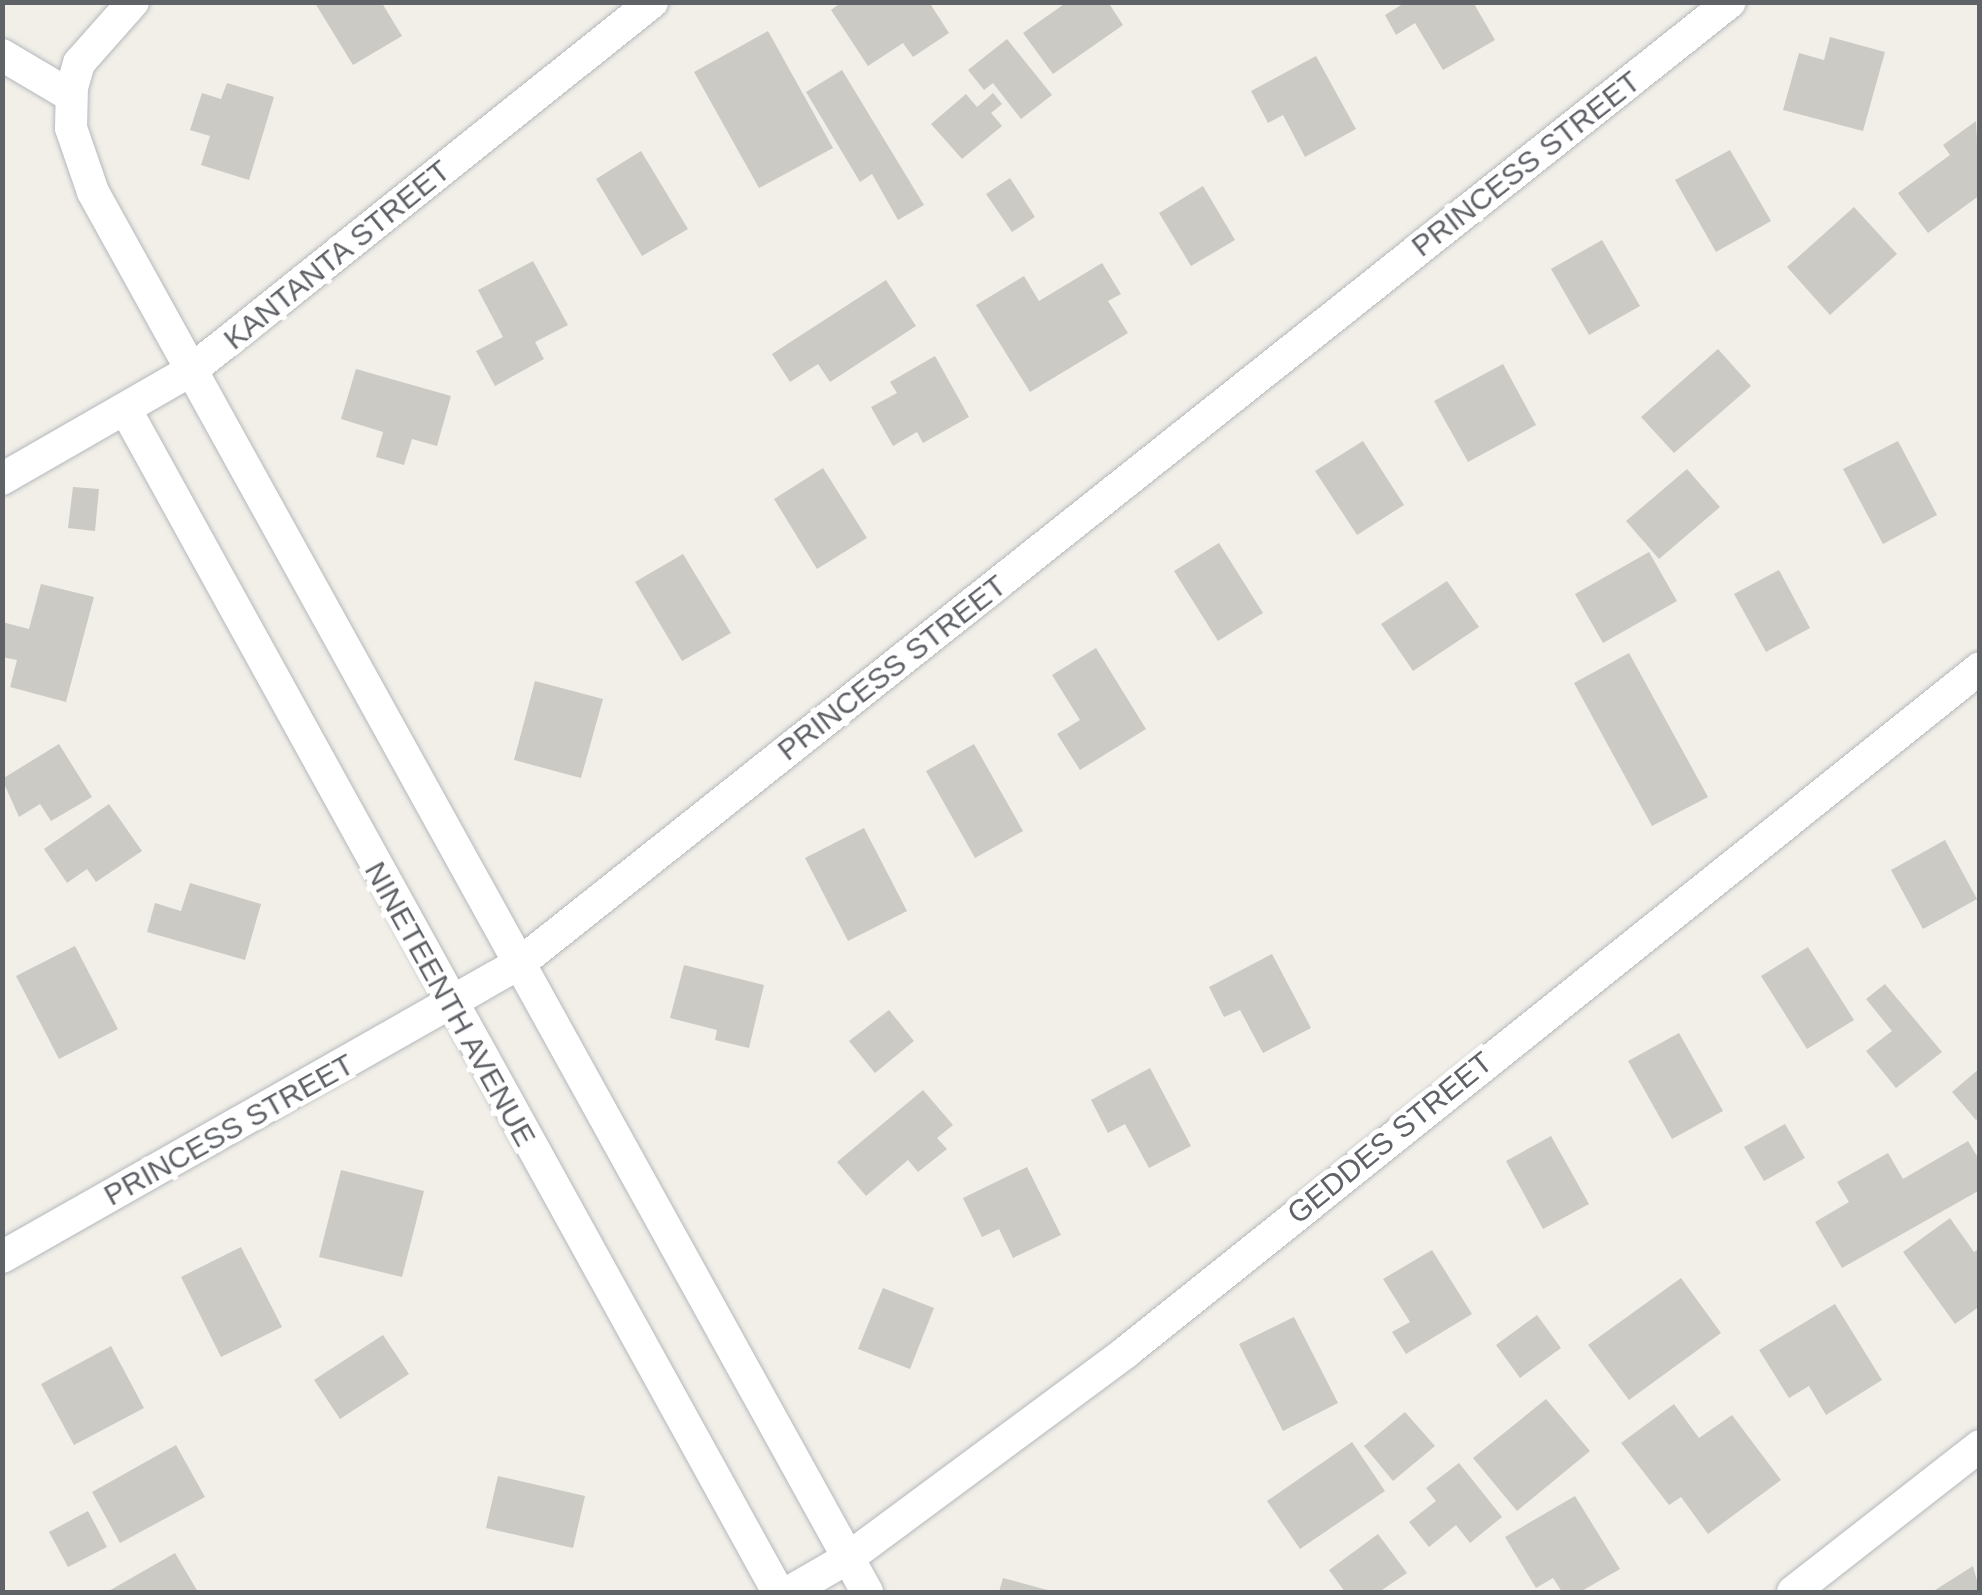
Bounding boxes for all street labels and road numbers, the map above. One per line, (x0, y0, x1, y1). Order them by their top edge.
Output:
street label: PRINCESS STREET (1405, 64, 1647, 264)
street label: KANTANTA STREET (216, 152, 458, 358)
street label: PRINCESS STREET (771, 568, 1013, 768)
street label: NINETEENTH AVENUE (356, 855, 544, 1153)
street label: GEDDES STREET (1280, 1044, 1500, 1232)
street label: PRINCESS STREET (98, 1046, 360, 1214)

